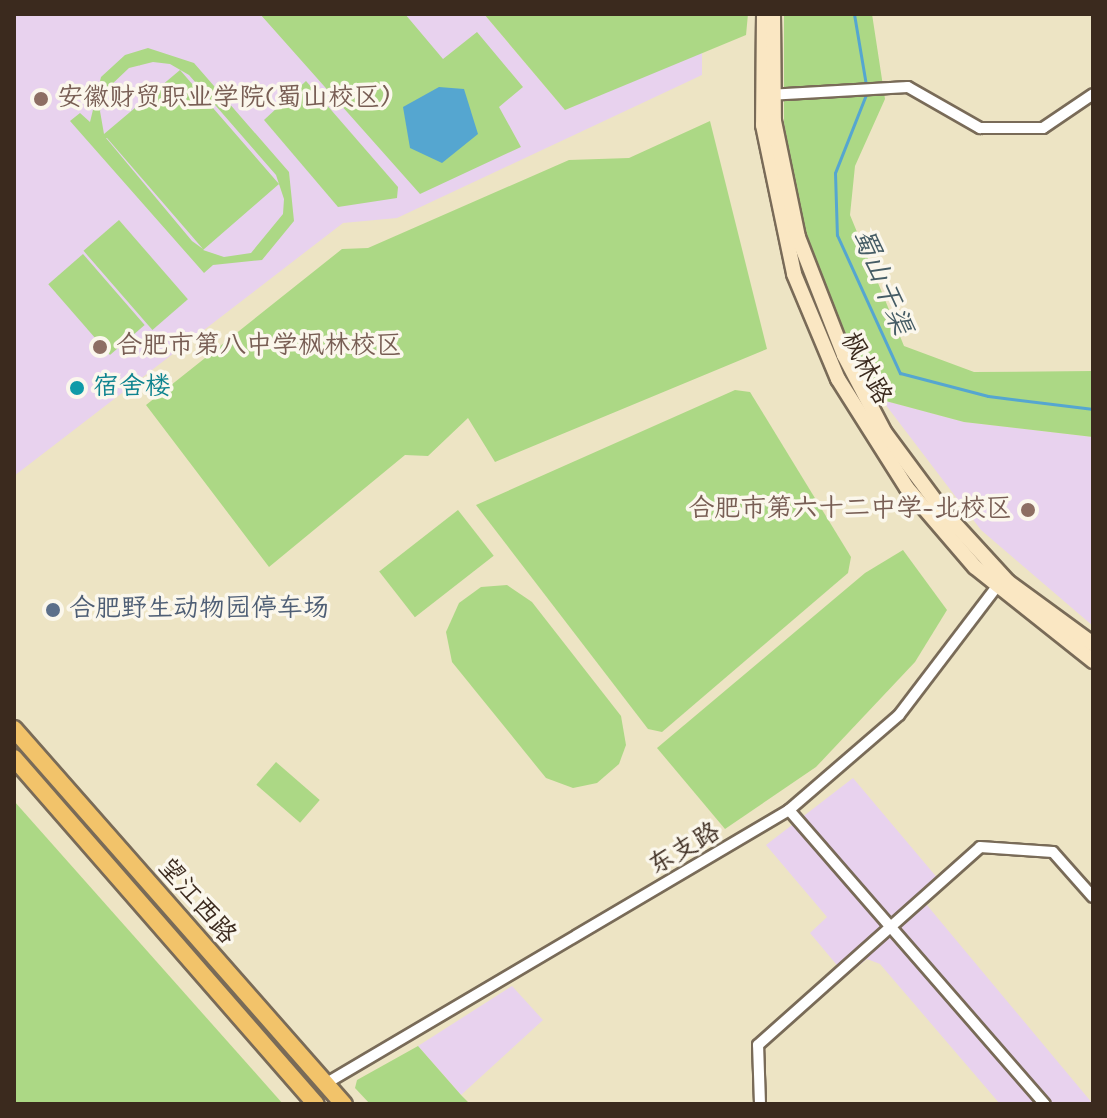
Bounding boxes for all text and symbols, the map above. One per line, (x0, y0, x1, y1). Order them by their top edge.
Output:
place label: 安徽财贸职业学院(蜀山校区) (57, 83, 389, 115)
marker: 安徽财贸职业学院(蜀山校区) (32, 90, 50, 108)
water label: 蜀山干渠 (844, 224, 918, 340)
street label: 枫林路 (833, 327, 897, 411)
place label: 合肥市第八中学枫林校区 (116, 331, 402, 363)
marker: 合肥市第八中学枫林校区 (91, 338, 109, 356)
place label: 宿舍楼 (93, 372, 171, 404)
marker: 宿舍楼 (68, 379, 86, 397)
place label: 合肥市第六十二中学-北校区 (688, 494, 1012, 526)
marker: 合肥市第六十二中学-北校区 (1019, 501, 1037, 519)
place label: 合肥野生动物园停车场 (69, 594, 329, 626)
marker: 合肥野生动物园停车场 (44, 601, 62, 619)
street label: 东支路 (643, 817, 727, 883)
street label: 望江西路 (150, 853, 242, 951)

